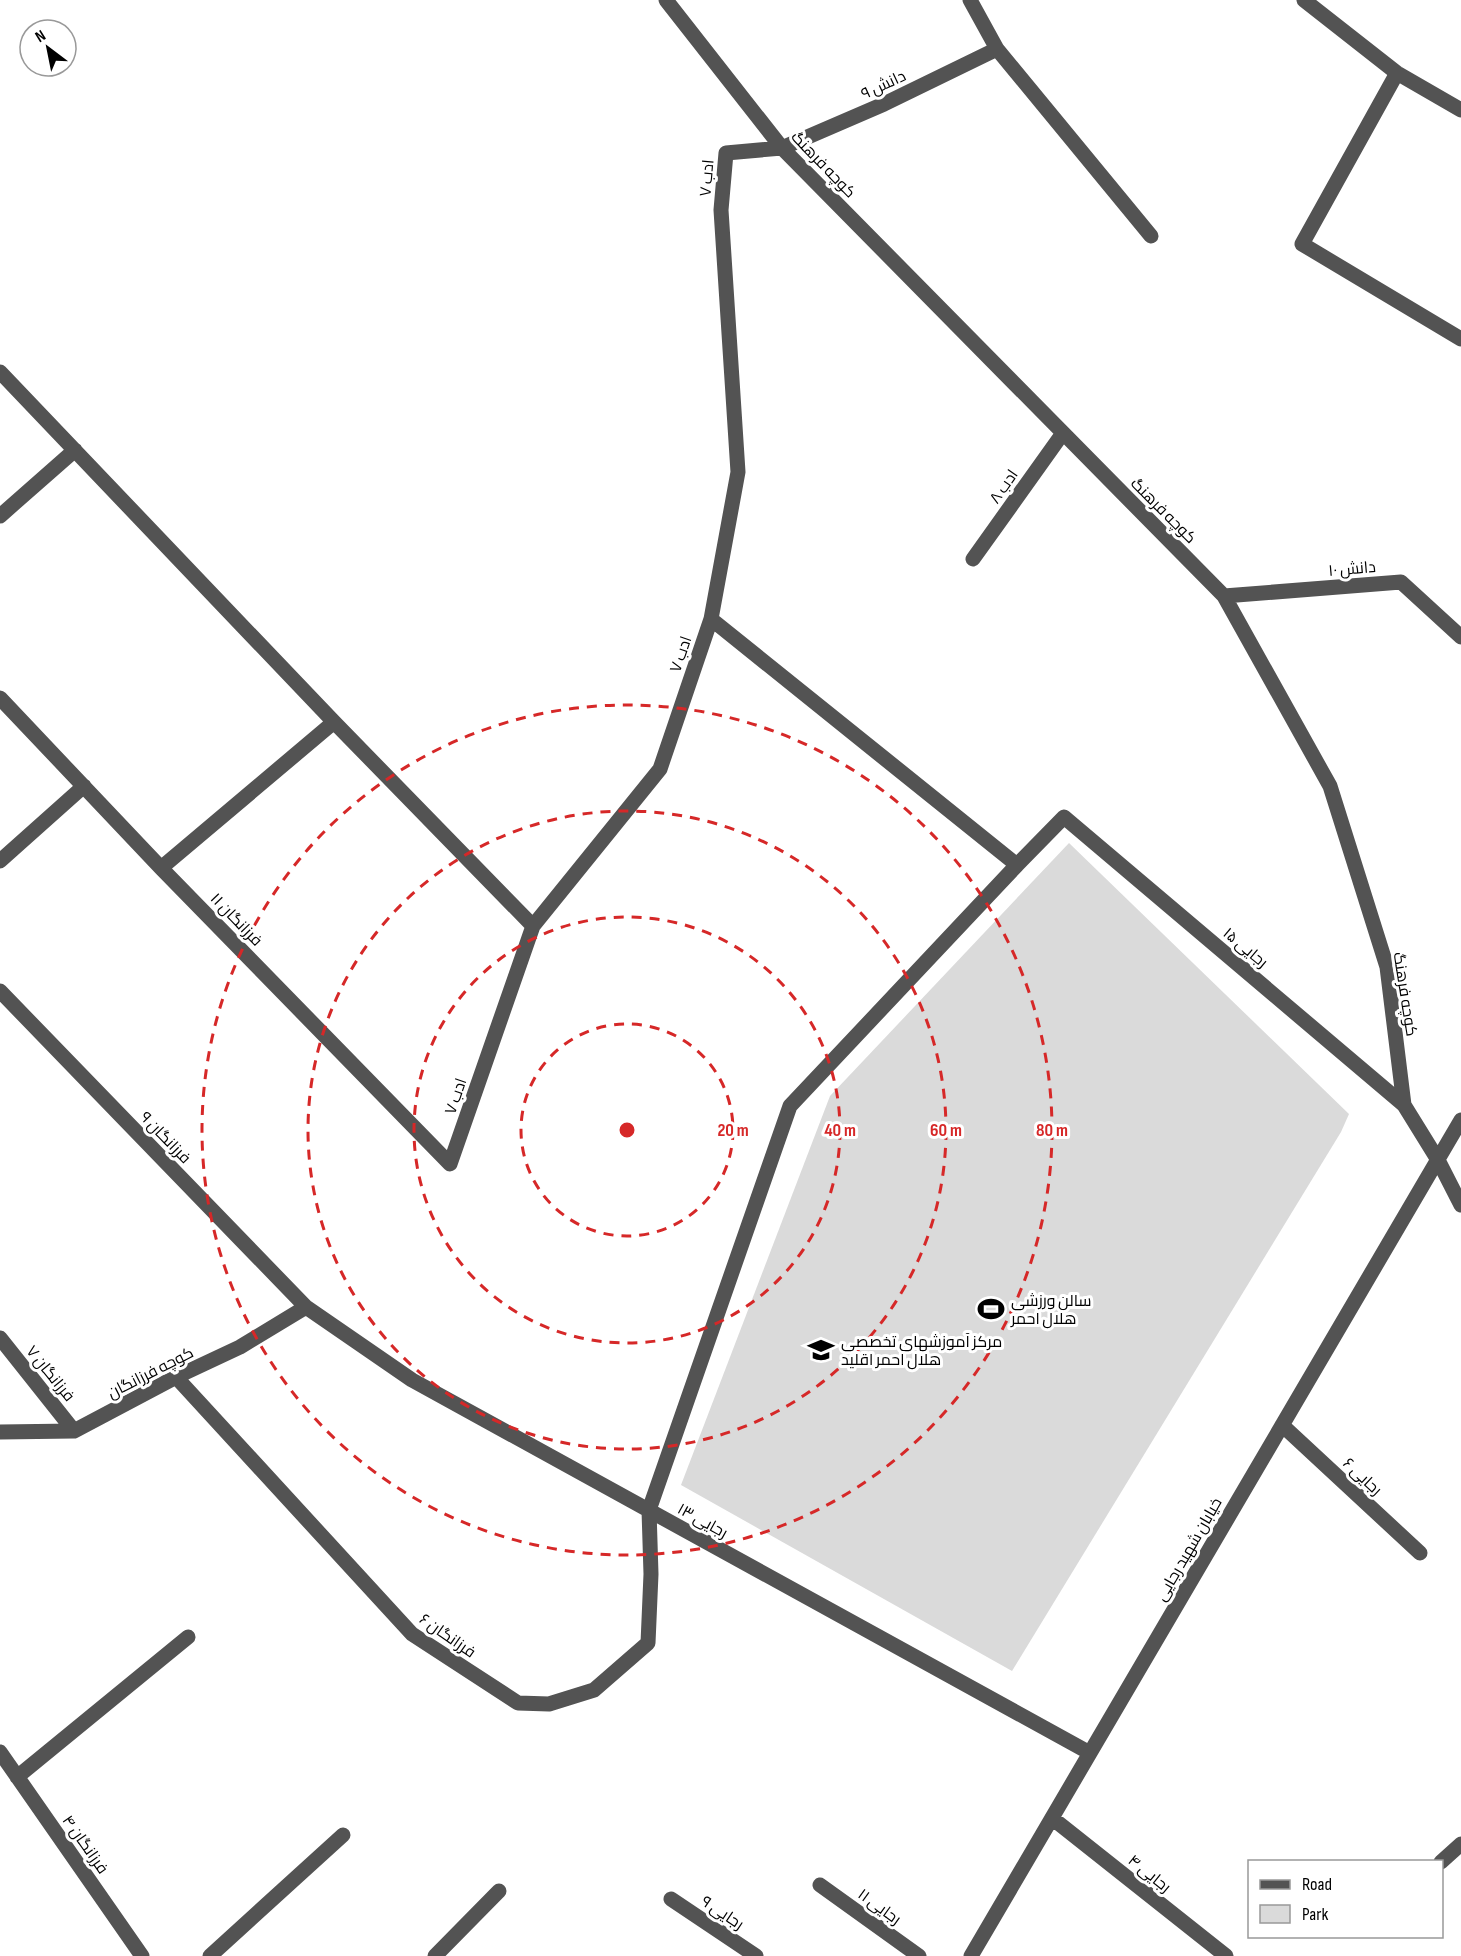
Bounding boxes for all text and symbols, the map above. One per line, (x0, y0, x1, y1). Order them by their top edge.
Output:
north arrow (18, 18, 78, 78)
text: N (32, 26, 50, 47)
street label: دانش ۹ (858, 67, 909, 104)
street label: کوچه فرهنگ (786, 128, 859, 203)
street label: ادب ۷ (696, 159, 719, 197)
street label: ادب ۸ (986, 466, 1023, 508)
street label: کوچه فرهنگ (1125, 474, 1200, 549)
street label: دانش ۱۰ (1328, 558, 1377, 581)
street label: ادب ۷ (666, 634, 696, 675)
street label: فرزانگان ۱۱ (206, 890, 266, 951)
street label: رجایی ۱۵ (1219, 924, 1271, 972)
street label: کوچه فرهنگ (1388, 951, 1421, 1038)
street label: ادب ۷ (441, 1076, 471, 1117)
street label: فرزانگان ۹ (136, 1108, 194, 1168)
centre of rings (617, 1120, 637, 1140)
text: 20 m (717, 1120, 749, 1141)
text: 40 m (824, 1120, 856, 1141)
text: 60 m (930, 1120, 962, 1141)
text: 80 m (1036, 1120, 1068, 1141)
place label: سالن ورزشی هلال احمر (1010, 1292, 1092, 1329)
sports icon: سالن ورزشی هلال احمر (976, 1294, 1006, 1324)
place label: مرکز آموزشهای تخصصی هلال احمر اقلید (841, 1333, 1002, 1370)
school or university icon: مرکز آموزشهای تخصصی هلال احمر اقلید (806, 1335, 836, 1365)
street label: فرزانگان ۷ (22, 1342, 78, 1406)
street label: کوچه فرزانگان (105, 1344, 197, 1404)
street label: رجایی ۶ (1339, 1454, 1385, 1500)
street label: خیابان شهید رجایی (1152, 1495, 1227, 1605)
street label: رجایی ۱۳ (674, 1500, 731, 1543)
street label: فرزانگان ۶ (415, 1610, 479, 1662)
street label: فرزانگان ۴ (58, 1812, 112, 1878)
street label: رجایی ۴ (1124, 1851, 1174, 1897)
legend (1248, 1860, 1443, 1938)
text: Road (1302, 1874, 1332, 1895)
street label: رجایی ۱۱ (854, 1885, 904, 1929)
street label: رجایی ۹ (697, 1892, 747, 1934)
text: Park (1302, 1904, 1328, 1925)

